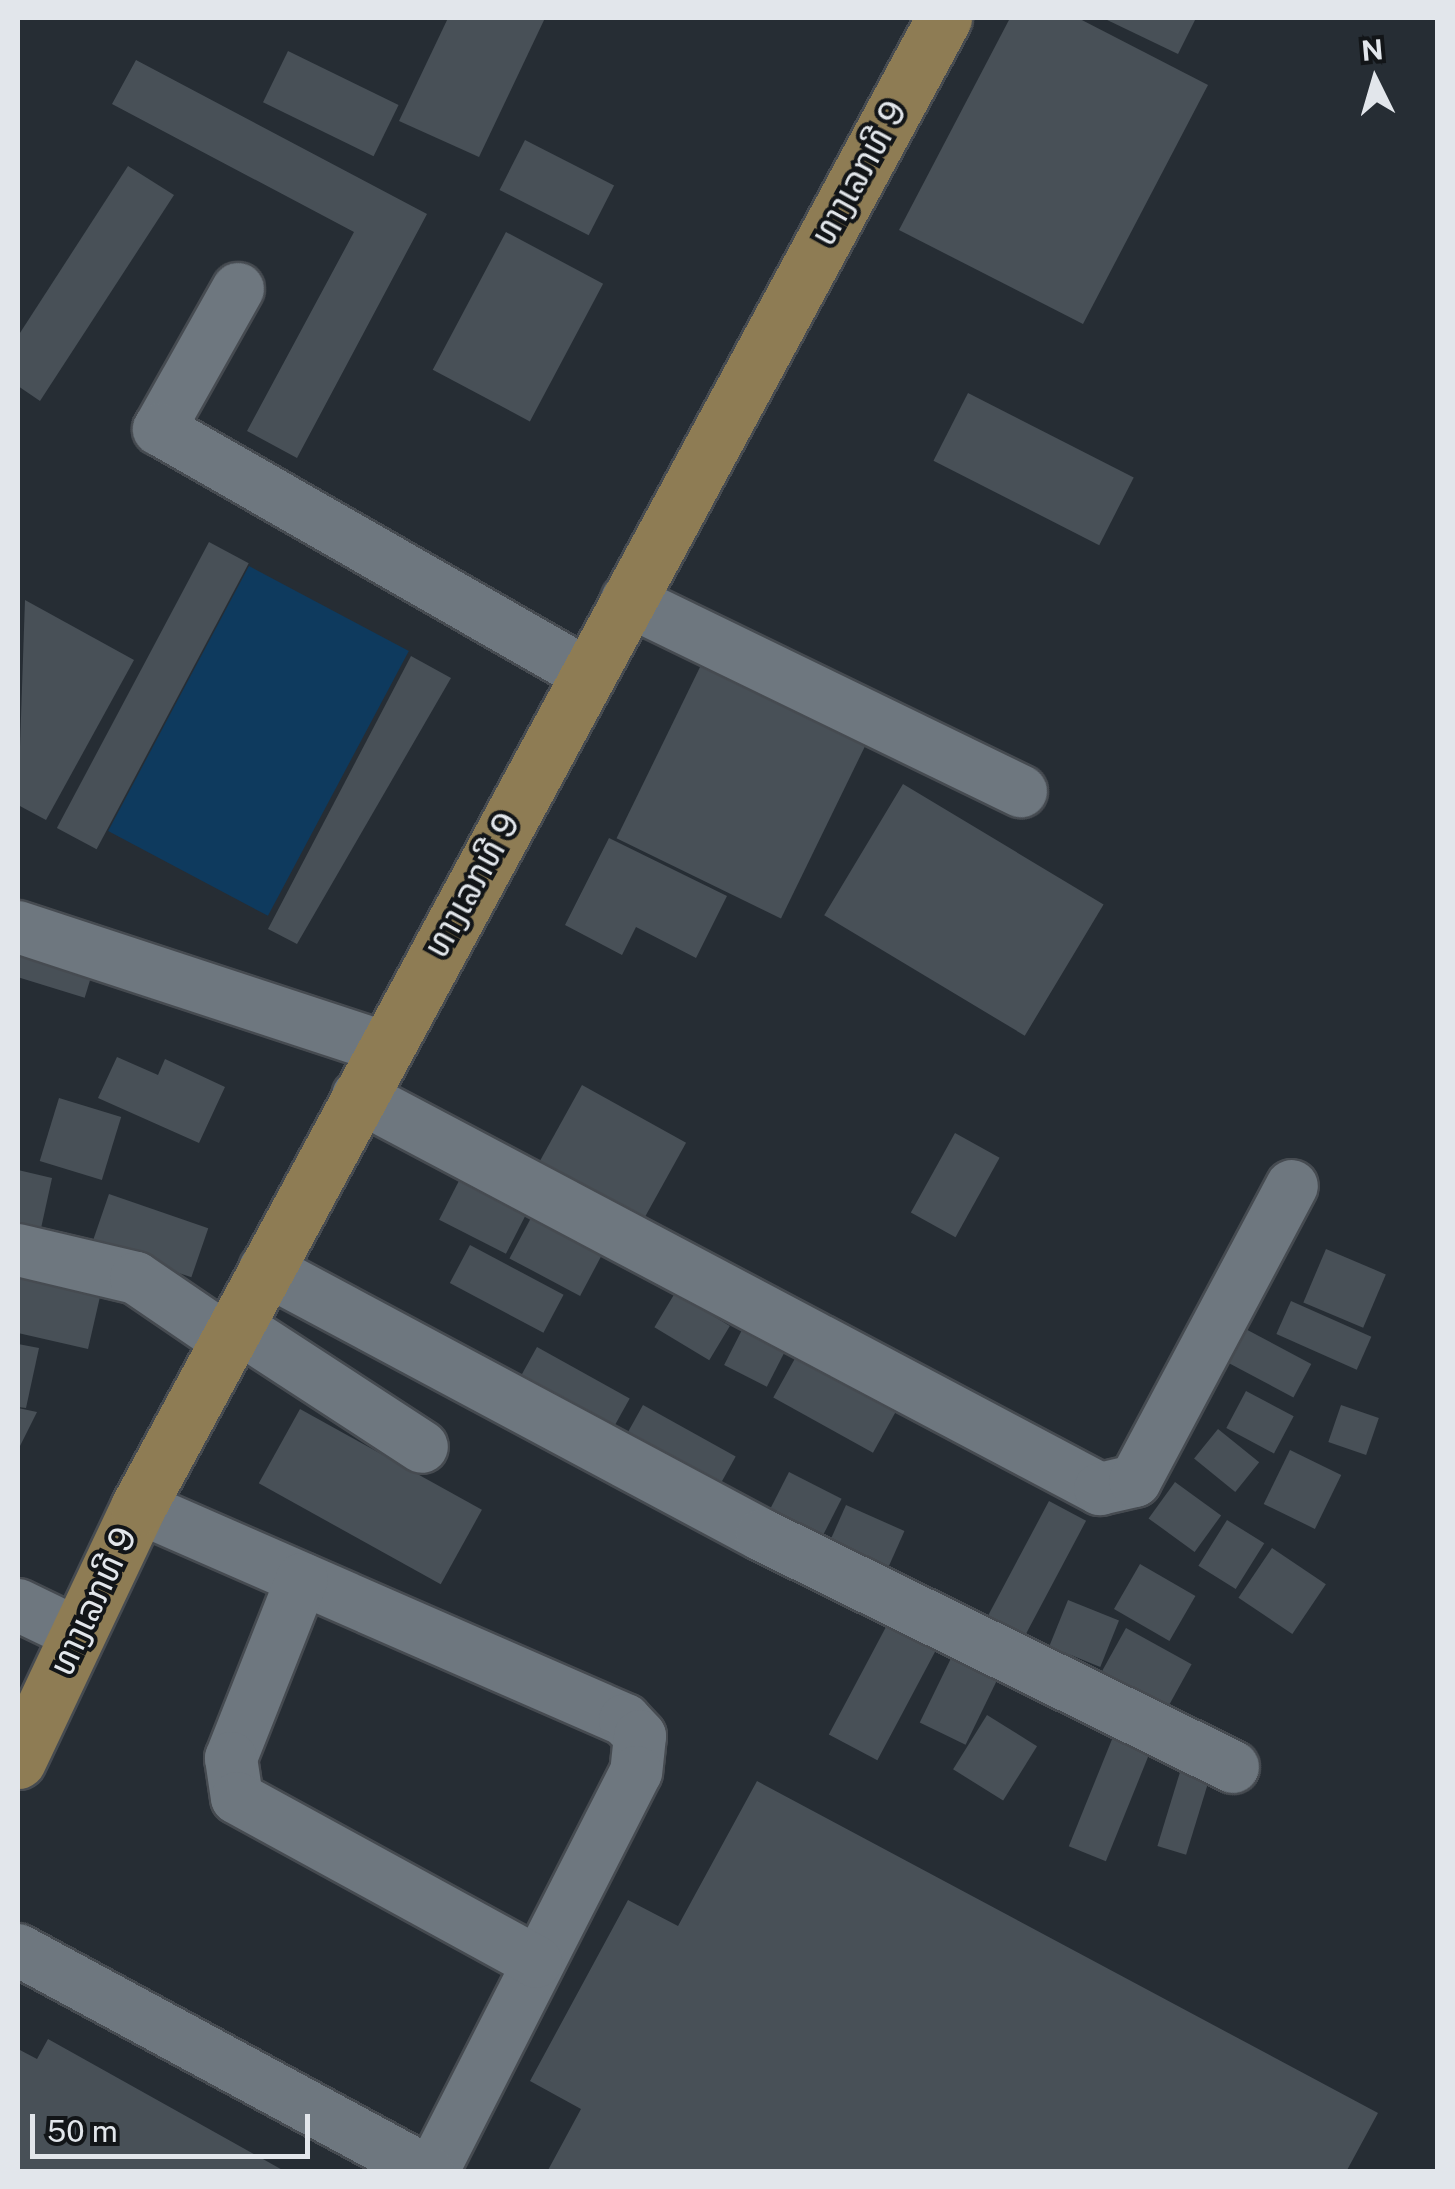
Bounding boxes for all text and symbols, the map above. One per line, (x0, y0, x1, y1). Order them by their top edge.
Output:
north arrow (1325, 30, 1425, 130)
text: N (1360, 32, 1385, 67)
street label: ທາງເລກທີ 9 (802, 93, 916, 253)
street label: ທາງເລກທີ 9 (415, 805, 529, 965)
street label: ທາງເລກທີ 9 (40, 1520, 146, 1682)
scale bar (35, 2094, 315, 2156)
text: 50 m (47, 2113, 118, 2149)

